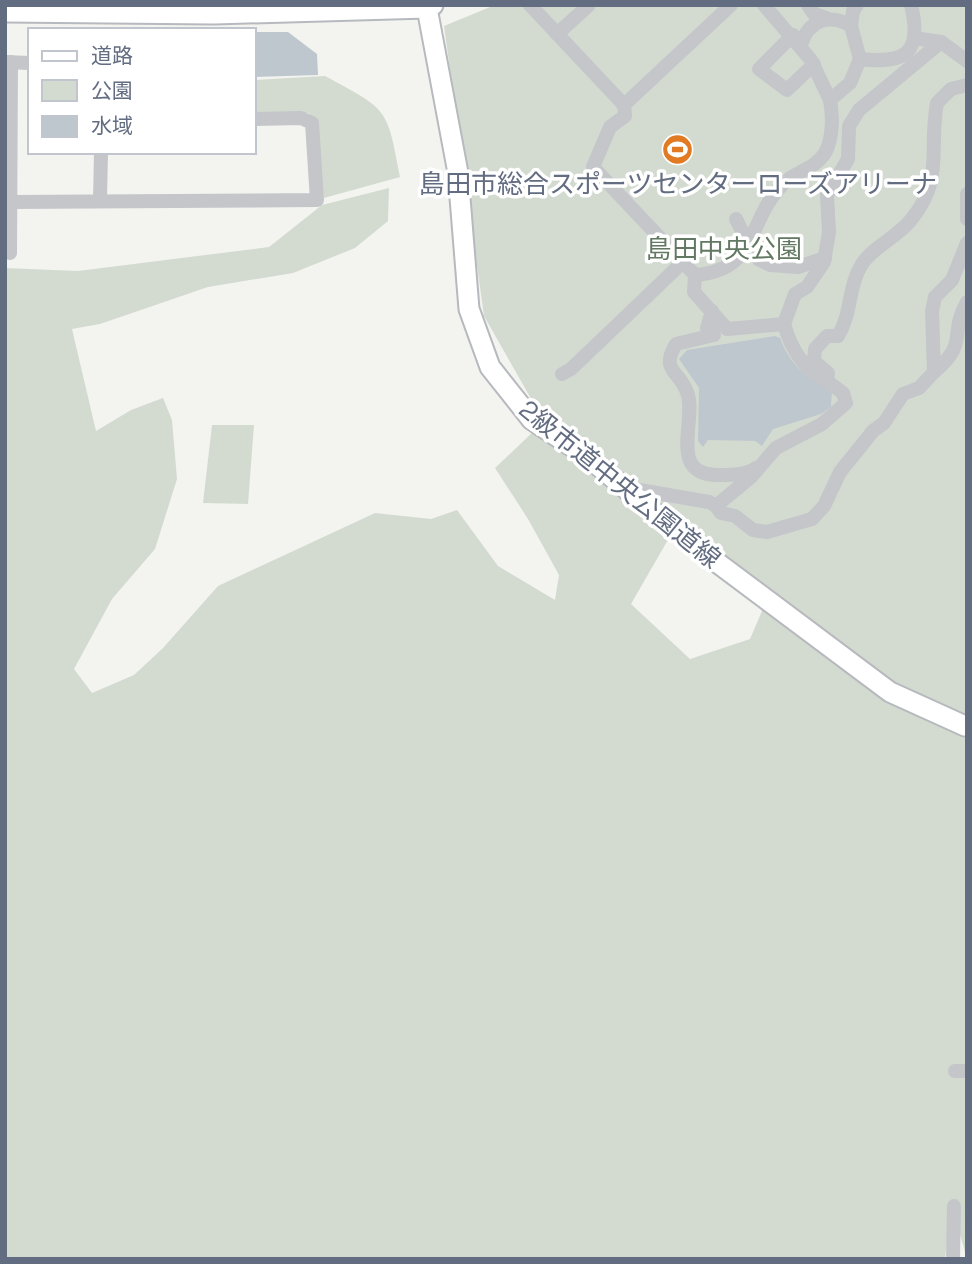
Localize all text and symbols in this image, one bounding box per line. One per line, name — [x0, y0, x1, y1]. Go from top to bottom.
legend — [28, 28, 256, 154]
text: 道路 — [91, 42, 133, 69]
text: 公園 — [91, 77, 133, 104]
text: 水域 — [91, 112, 133, 139]
sports icon: 島田市総合スポーツセンターローズアリーナ — [661, 132, 695, 166]
place label: 島田市総合スポーツセンターローズアリーナ — [419, 167, 937, 201]
park label: 島田中央公園 — [646, 232, 802, 266]
street label: 2級市道中央公園道線 — [512, 392, 728, 576]

